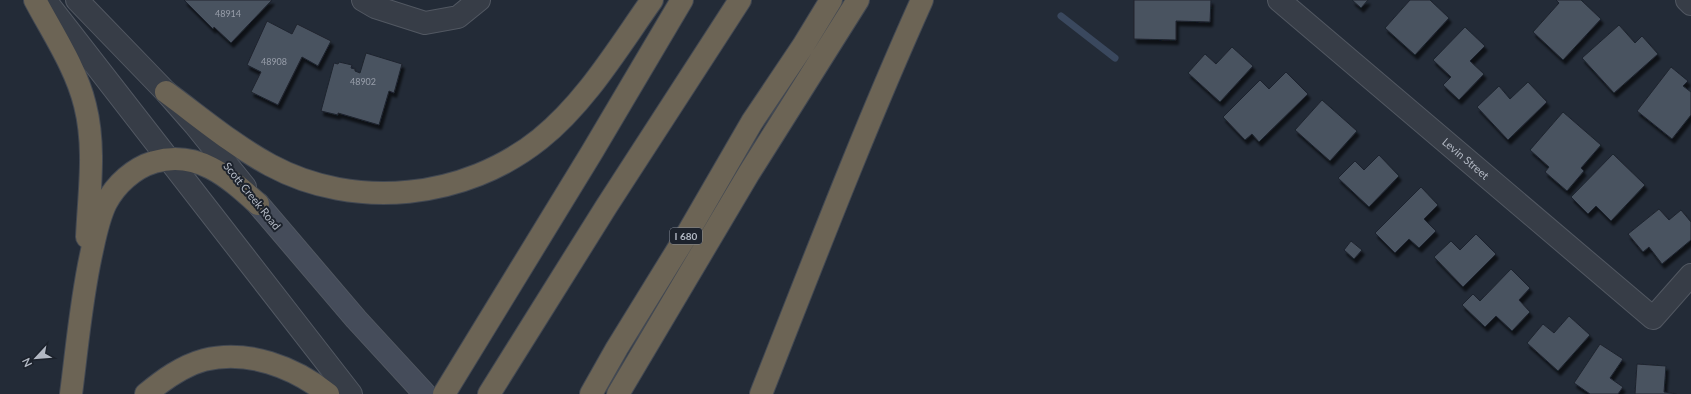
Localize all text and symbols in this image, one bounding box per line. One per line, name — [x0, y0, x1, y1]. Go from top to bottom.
house number: 48914 — [215, 8, 241, 19]
house number: 48908 — [261, 56, 287, 67]
house number: 48902 — [350, 76, 376, 87]
street label: Levin Street — [1440, 135, 1492, 182]
street label: Scott Creek Road — [221, 159, 284, 232]
road number: I 680 — [670, 228, 702, 244]
north arrow — [16, 338, 56, 378]
text: N — [19, 356, 34, 369]

